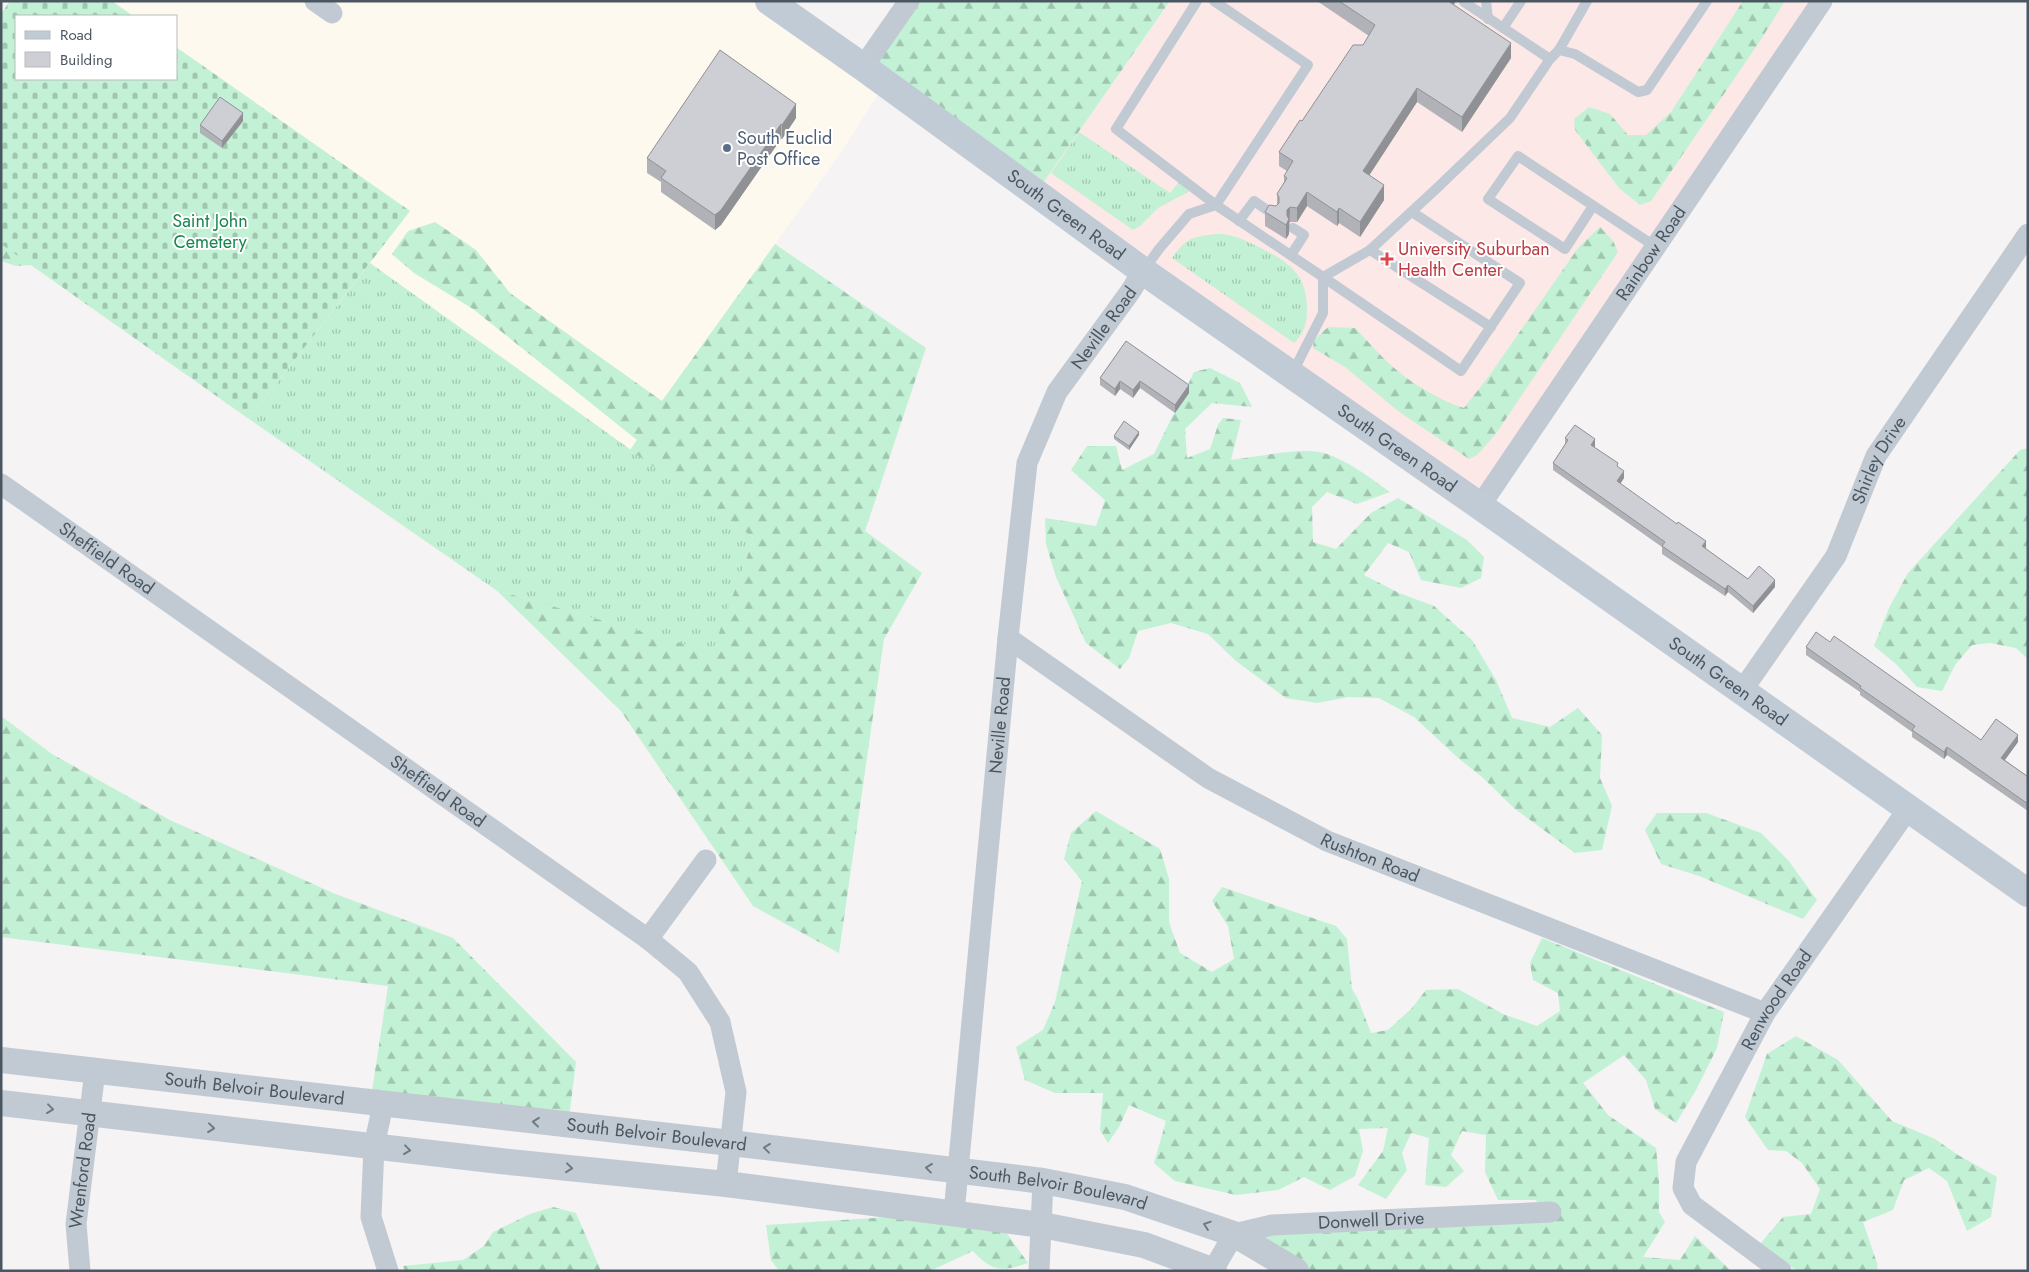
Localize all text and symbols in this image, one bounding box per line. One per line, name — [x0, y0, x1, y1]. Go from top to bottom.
legend — [15, 15, 178, 80]
text: Road — [60, 24, 92, 46]
text: Building — [60, 49, 112, 71]
place label: South Euclid Post Office — [737, 125, 832, 172]
marker: South Euclid Post Office — [721, 142, 733, 154]
street label: South Green Road — [1002, 163, 1130, 267]
street label: Rainbow Road — [1610, 201, 1692, 306]
park label: Saint John Cemetery — [172, 208, 248, 255]
place label: University Suburban Health Center — [1398, 236, 1550, 283]
marker: University Suburban Health Center — [1380, 252, 1394, 266]
street label: Neville Road — [1065, 281, 1143, 375]
street label: South Green Road — [1332, 397, 1462, 499]
street label: Shirley Drive — [1845, 411, 1913, 508]
street label: Sheffield Road — [53, 515, 160, 601]
street label: South Green Road — [1663, 630, 1793, 732]
street label: Neville Road — [982, 675, 1017, 775]
street label: Sheffield Road — [385, 748, 491, 834]
street label: Rushton Road — [1316, 827, 1423, 889]
street label: Renwood Road — [1735, 944, 1818, 1055]
street label: South Belvoir Boulevard — [163, 1066, 346, 1112]
one-way arrow — [46, 1103, 54, 1114]
street label: Wrenford Road — [63, 1111, 103, 1230]
street label: South Belvoir Boulevard — [565, 1111, 748, 1158]
one-way arrow — [532, 1117, 540, 1128]
one-way arrow — [207, 1122, 215, 1133]
one-way arrow — [763, 1143, 771, 1154]
one-way arrow — [404, 1144, 412, 1155]
street label: South Belvoir Boulevard — [967, 1159, 1151, 1217]
one-way arrow — [565, 1162, 573, 1173]
one-way arrow — [924, 1163, 932, 1174]
street label: Donwell Drive — [1317, 1205, 1425, 1236]
one-way arrow — [1203, 1221, 1211, 1231]

